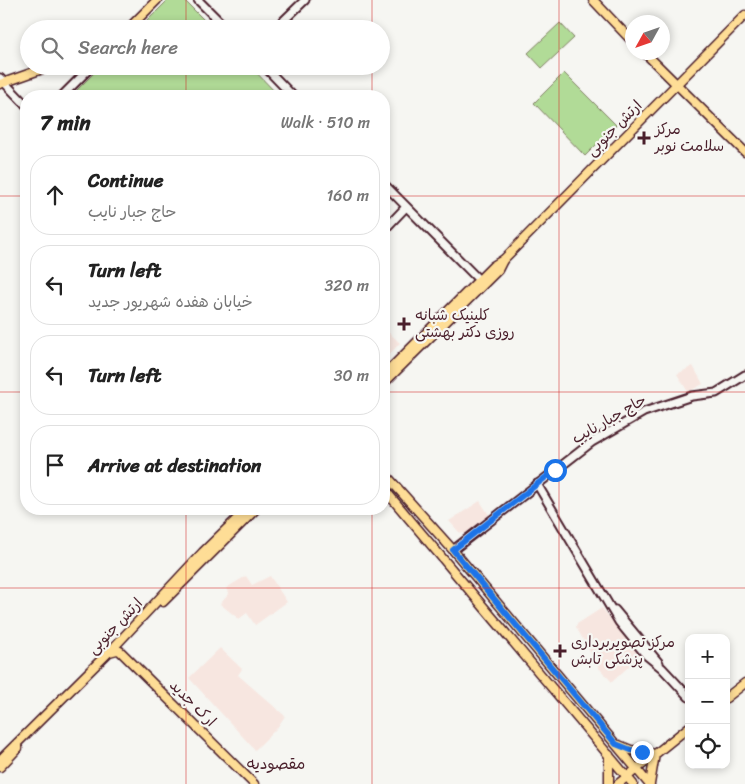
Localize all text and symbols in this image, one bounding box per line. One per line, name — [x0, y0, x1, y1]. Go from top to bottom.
north arrow — [625, 15, 670, 60]
search box — [20, 20, 390, 75]
text: Search here — [78, 31, 178, 64]
icon: search — [38, 34, 66, 62]
street label: ارتش جنوبی — [580, 94, 648, 162]
text: 7 min — [40, 104, 91, 142]
text: Walk · 510 m — [281, 108, 370, 137]
place label: مرکز سلامت نوبر — [653, 116, 724, 159]
marker: مرکز سلامت نوبر — [637, 131, 651, 145]
text: Continue — [88, 164, 164, 197]
icon: ahead — [41, 181, 69, 209]
text: 160 m — [326, 181, 369, 210]
text: حاج جبار نایب — [88, 197, 176, 226]
text: Turn left — [88, 254, 161, 287]
icon: left — [41, 271, 69, 299]
text: 320 m — [324, 271, 369, 300]
text: خیابان هفده شهریور جدید — [88, 287, 253, 316]
place label: کلینیک شبانه روزی دکتر بهشتی — [415, 302, 515, 345]
marker: کلینیک شبانه روزی دکتر بهشتی — [397, 317, 411, 331]
text: Turn left — [88, 359, 161, 392]
icon: left — [41, 361, 69, 389]
text: 30 m — [334, 361, 369, 390]
street label: حاج جبار نایب — [567, 387, 651, 451]
text: Arrive at destination — [88, 449, 261, 482]
icon: arrive — [41, 451, 69, 479]
route start — [544, 459, 567, 482]
street label: ارتش جنوبی — [81, 591, 149, 661]
place label: مرکز تصویربرداری پزشکی تابش — [571, 629, 675, 672]
map controls — [685, 634, 730, 769]
button: + — [685, 634, 730, 679]
marker: مرکز تصویربرداری پزشکی تابش — [553, 644, 567, 658]
street label: ارک جدید — [163, 673, 223, 733]
button: − — [685, 679, 730, 724]
button: locate — [685, 724, 730, 769]
route end — [631, 741, 654, 764]
district label: مقصودیه — [247, 749, 305, 778]

